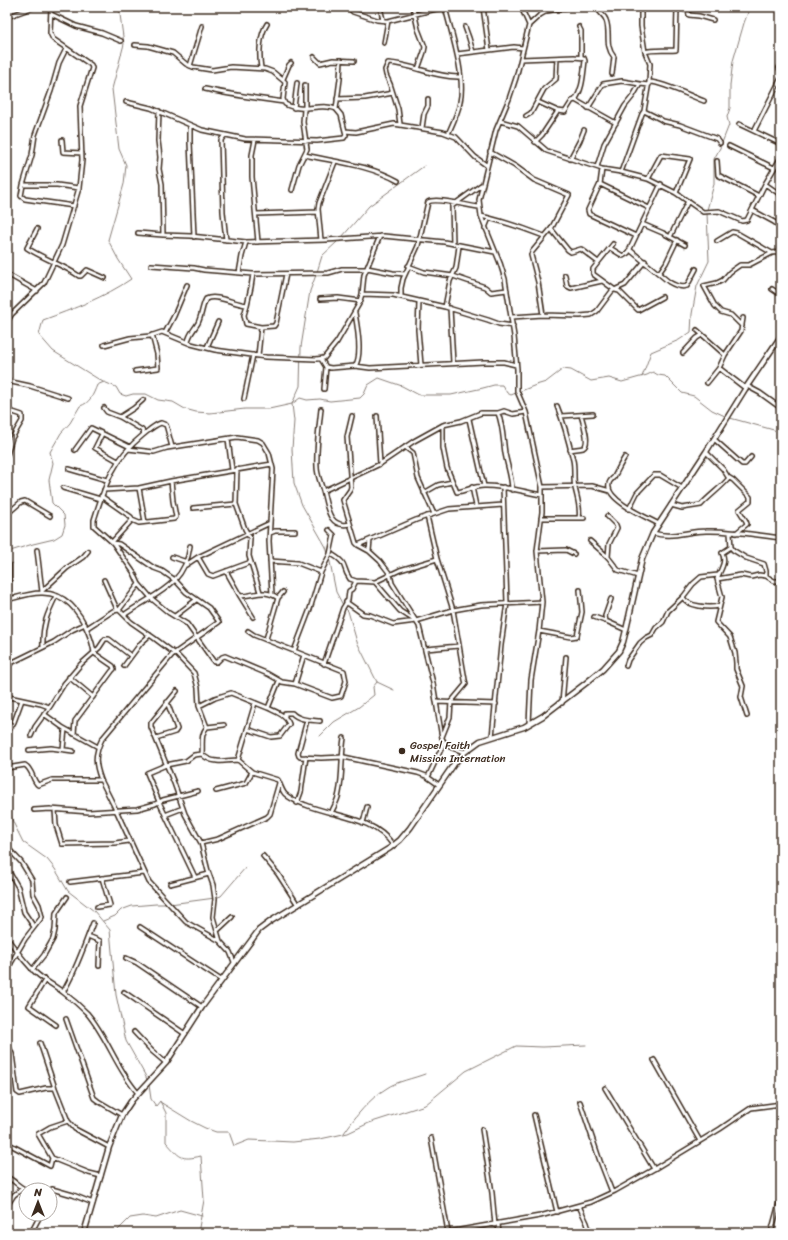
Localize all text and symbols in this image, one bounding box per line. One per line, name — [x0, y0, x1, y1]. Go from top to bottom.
place label: Gospel Faith Mission Internation — [410, 736, 506, 768]
marker: Gospel Faith Mission Internation — [397, 746, 407, 756]
north arrow — [18, 1182, 58, 1222]
text: N — [33, 1183, 42, 1202]

